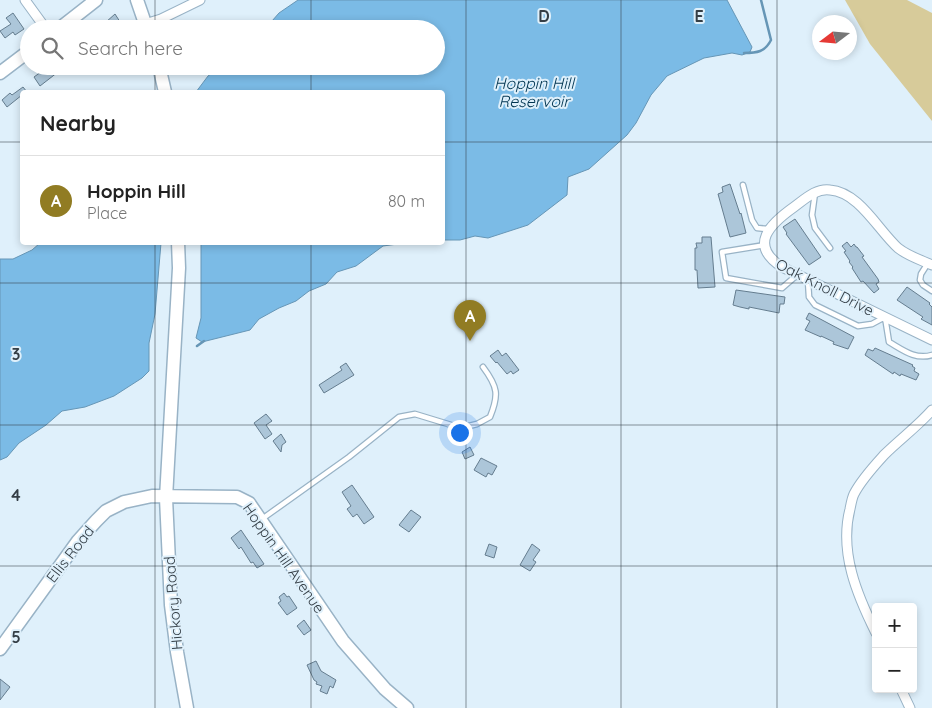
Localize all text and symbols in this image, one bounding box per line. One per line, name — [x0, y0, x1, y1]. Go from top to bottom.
text: D — [538, 6, 550, 26]
text: E — [694, 6, 704, 26]
north arrow — [812, 15, 857, 60]
search box — [20, 20, 445, 75]
icon: search — [38, 34, 66, 62]
text: Search here — [78, 36, 183, 60]
water label: Hoppin Hill Reservoir — [494, 73, 576, 111]
text: Nearby — [40, 110, 116, 136]
text: Hoppin Hill — [87, 179, 186, 203]
text: A — [51, 191, 61, 211]
text: 80 m — [388, 191, 425, 211]
text: Place — [87, 203, 127, 223]
street label: Oak Knoll Drive — [773, 254, 877, 320]
pin: A — [454, 300, 486, 341]
text: 3 — [12, 344, 20, 364]
your location — [447, 420, 473, 446]
text: 4 — [11, 485, 21, 505]
street label: Hoppin Hill Avenue — [239, 499, 329, 617]
street label: Ellis Road — [42, 522, 98, 586]
street label: Hickory Road — [159, 555, 187, 651]
map controls — [872, 603, 917, 693]
button: + — [872, 603, 917, 648]
text: 5 — [11, 627, 21, 647]
button: − — [872, 648, 917, 693]

